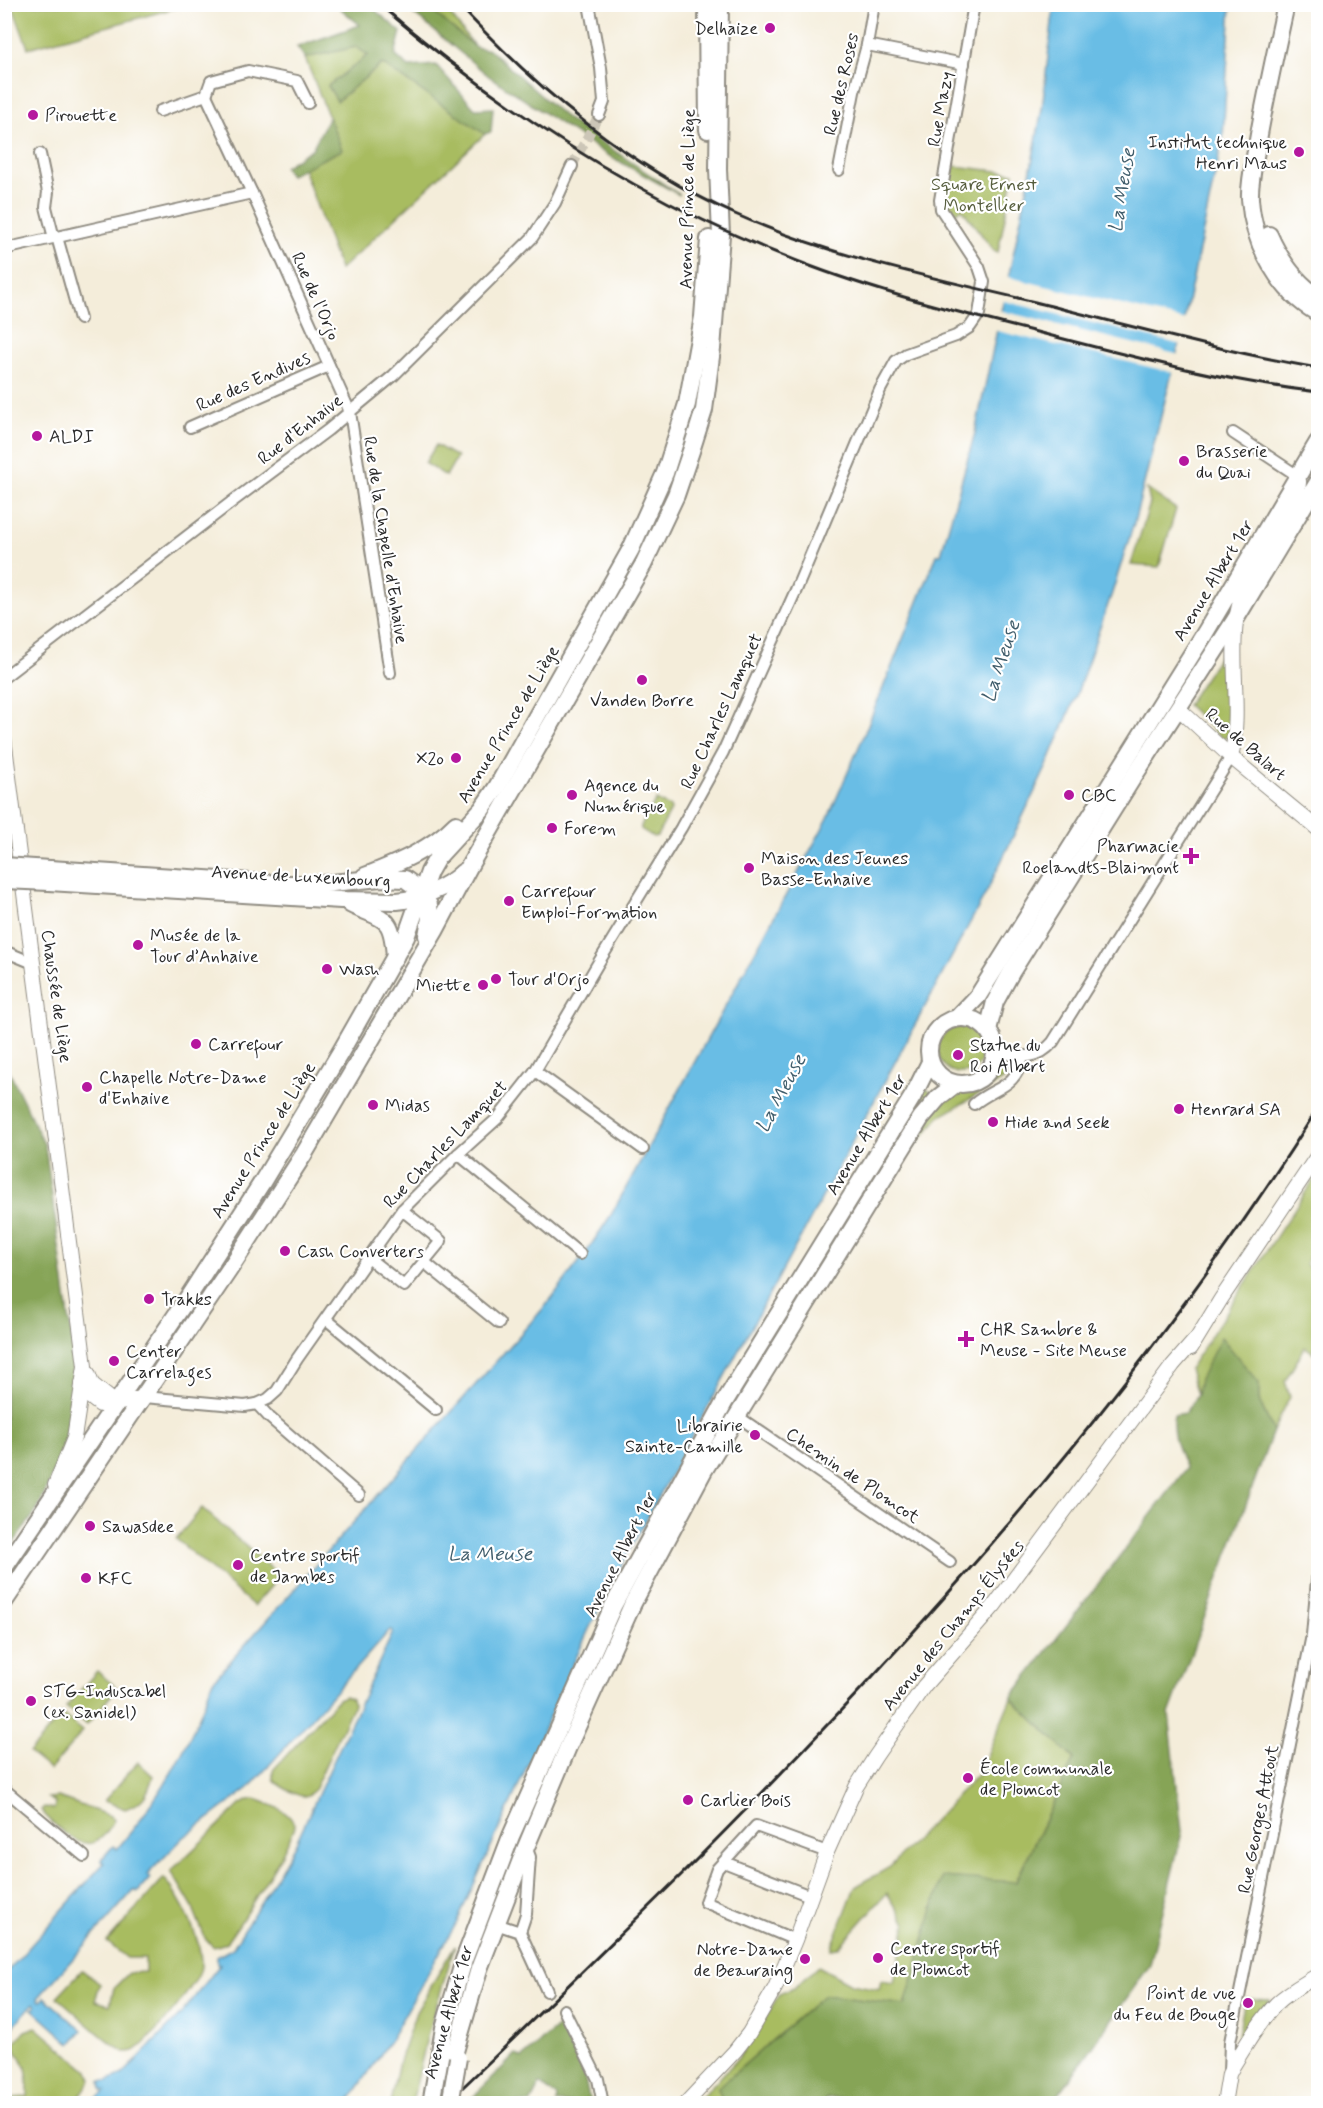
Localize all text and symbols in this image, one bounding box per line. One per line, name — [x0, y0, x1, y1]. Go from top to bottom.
place label: Delhaize — [694, 17, 758, 41]
marker: Delhaize — [763, 21, 777, 35]
street label: Rue des Roses — [819, 31, 865, 138]
street label: Rue Mazy — [923, 70, 959, 149]
place label: Pirouette — [45, 104, 117, 128]
marker: Pirouette — [26, 108, 40, 122]
street label: Avenue Prince de Liège — [674, 109, 702, 289]
place label: Institut technique Henri Maus — [1148, 131, 1287, 176]
water label: La Meuse — [1103, 145, 1143, 234]
marker: Institut technique Henri Maus — [1292, 145, 1306, 159]
park label: Square Ernest Montellier — [931, 173, 1038, 218]
street label: Rue de l'Orjo — [285, 249, 345, 344]
street label: Rue des Endives — [193, 346, 314, 418]
street label: Rue d'Enhaive — [253, 389, 348, 471]
place label: ALDI — [49, 425, 94, 449]
marker: ALDI — [30, 429, 44, 443]
street label: Rue de la Chapelle d'Enhaive — [357, 435, 413, 646]
place label: Brasserie du Quai — [1196, 440, 1268, 485]
marker: Brasserie du Quai — [1177, 454, 1191, 468]
street label: Avenue Albert 1er — [1168, 515, 1260, 646]
water label: La Meuse — [975, 616, 1028, 706]
street label: Rue Charles Lamquet — [675, 630, 769, 793]
street label: Avenue Prince de Liège — [452, 641, 566, 808]
marker: Vanden Borre — [635, 673, 649, 687]
place label: Vanden Borre — [590, 689, 694, 713]
street label: Rue de Balart — [1200, 703, 1291, 787]
place label: X2o — [416, 747, 444, 771]
marker: X2o — [449, 751, 463, 765]
place label: Agence du Numérique — [584, 774, 665, 819]
place label: CBC — [1081, 784, 1117, 808]
marker: Agence du Numérique — [565, 788, 579, 802]
marker: CBC — [1062, 788, 1076, 802]
place label: Forem — [564, 817, 616, 841]
marker: Forem — [545, 821, 559, 835]
place label: Pharmacie Roelandts-Blaimont — [1022, 835, 1179, 880]
place label: Maison des Jeunes Basse-Enhaive — [761, 847, 908, 892]
marker: Pharmacie Roelandts-Blaimont — [1184, 849, 1198, 863]
street label: Avenue de Luxembourg — [211, 860, 391, 894]
marker: Maison des Jeunes Basse-Enhaive — [742, 861, 756, 875]
place label: Carrefour Emploi-Formation — [521, 880, 657, 925]
marker: Carrefour Emploi-Formation — [502, 894, 516, 908]
place label: Musée de la Tour d’Anhaive — [150, 924, 259, 969]
street label: Chaussée de Liège — [35, 928, 77, 1064]
marker: Musée de la Tour d’Anhaive — [131, 938, 145, 952]
place label: Wash — [339, 958, 380, 982]
marker: Wash — [320, 962, 334, 976]
place label: Tour d'Orjo — [508, 968, 589, 992]
marker: Tour d'Orjo — [489, 972, 503, 986]
place label: Miette — [416, 974, 471, 998]
marker: Miette — [476, 978, 490, 992]
place label: Carrefour — [208, 1033, 284, 1059]
place label: Statue du Roi Albert — [970, 1034, 1045, 1079]
marker: Carrefour — [189, 1037, 203, 1051]
marker: Statue du Roi Albert — [951, 1048, 965, 1062]
water label: La Meuse — [750, 1049, 814, 1137]
street label: Avenue Prince de Liège — [206, 1058, 322, 1223]
place label: Chapelle Notre-Dame d'Enhaive — [99, 1066, 267, 1111]
street label: Avenue Albert 1er — [821, 1069, 913, 1200]
street label: Rue Charles Lamquet — [378, 1075, 513, 1214]
marker: Chapelle Notre-Dame d'Enhaive — [80, 1080, 94, 1094]
place label: Midas — [385, 1094, 430, 1118]
marker: Midas — [366, 1098, 380, 1112]
place label: Henrard SA — [1191, 1098, 1281, 1122]
marker: Henrard SA — [1172, 1102, 1186, 1116]
place label: Hide and seek — [1005, 1111, 1110, 1135]
marker: Hide and seek — [986, 1115, 1000, 1129]
place label: Cash Converters — [297, 1240, 424, 1264]
marker: Cash Converters — [278, 1244, 292, 1258]
place label: Trakks — [161, 1288, 212, 1312]
marker: Trakks — [142, 1292, 156, 1306]
place label: CHR Sambre & Meuse - Site Meuse — [980, 1318, 1127, 1363]
marker: CHR Sambre & Meuse - Site Meuse — [957, 1330, 975, 1348]
place label: Center Carrelages — [126, 1340, 212, 1387]
marker: Center Carrelages — [107, 1354, 121, 1368]
place label: Librairie Sainte-Camille — [625, 1414, 743, 1459]
street label: Chemin de Plomcot — [781, 1422, 924, 1530]
marker: Librairie Sainte-Camille — [748, 1428, 762, 1442]
street label: Avenue Albert 1er — [579, 1487, 663, 1621]
place label: Sawasdee — [102, 1515, 174, 1539]
marker: Sawasdee — [83, 1519, 97, 1533]
street label: Avenue des Champs Élysées — [877, 1535, 1030, 1716]
water label: La Meuse — [448, 1541, 534, 1568]
place label: Centre sportif de Jambes — [250, 1544, 360, 1589]
marker: Centre sportif de Jambes — [231, 1558, 245, 1572]
place label: KFC — [98, 1567, 132, 1591]
marker: KFC — [79, 1571, 93, 1585]
place label: STG-Induscabel (ex. Sanidel) — [43, 1680, 166, 1725]
marker: STG-Induscabel (ex. Sanidel) — [24, 1694, 38, 1708]
street label: Rue Georges Attout — [1233, 1742, 1286, 1896]
place label: École communale de Plomcot — [980, 1757, 1112, 1802]
marker: École communale de Plomcot — [961, 1771, 975, 1785]
place label: Carlier Bois — [700, 1789, 791, 1813]
marker: Carlier Bois — [681, 1793, 695, 1807]
place label: Centre sportif de Plomcot — [890, 1937, 1000, 1982]
place label: Notre-Dame de Beauraing — [694, 1938, 793, 1984]
street label: Avenue Albert 1er — [418, 1942, 480, 2082]
marker: Centre sportif de Plomcot — [871, 1951, 885, 1965]
marker: Notre-Dame de Beauraing — [798, 1952, 812, 1966]
place label: Point de vue du Feu de Bouge — [1113, 1982, 1236, 2028]
marker: Point de vue du Feu de Bouge — [1241, 1996, 1255, 2010]

